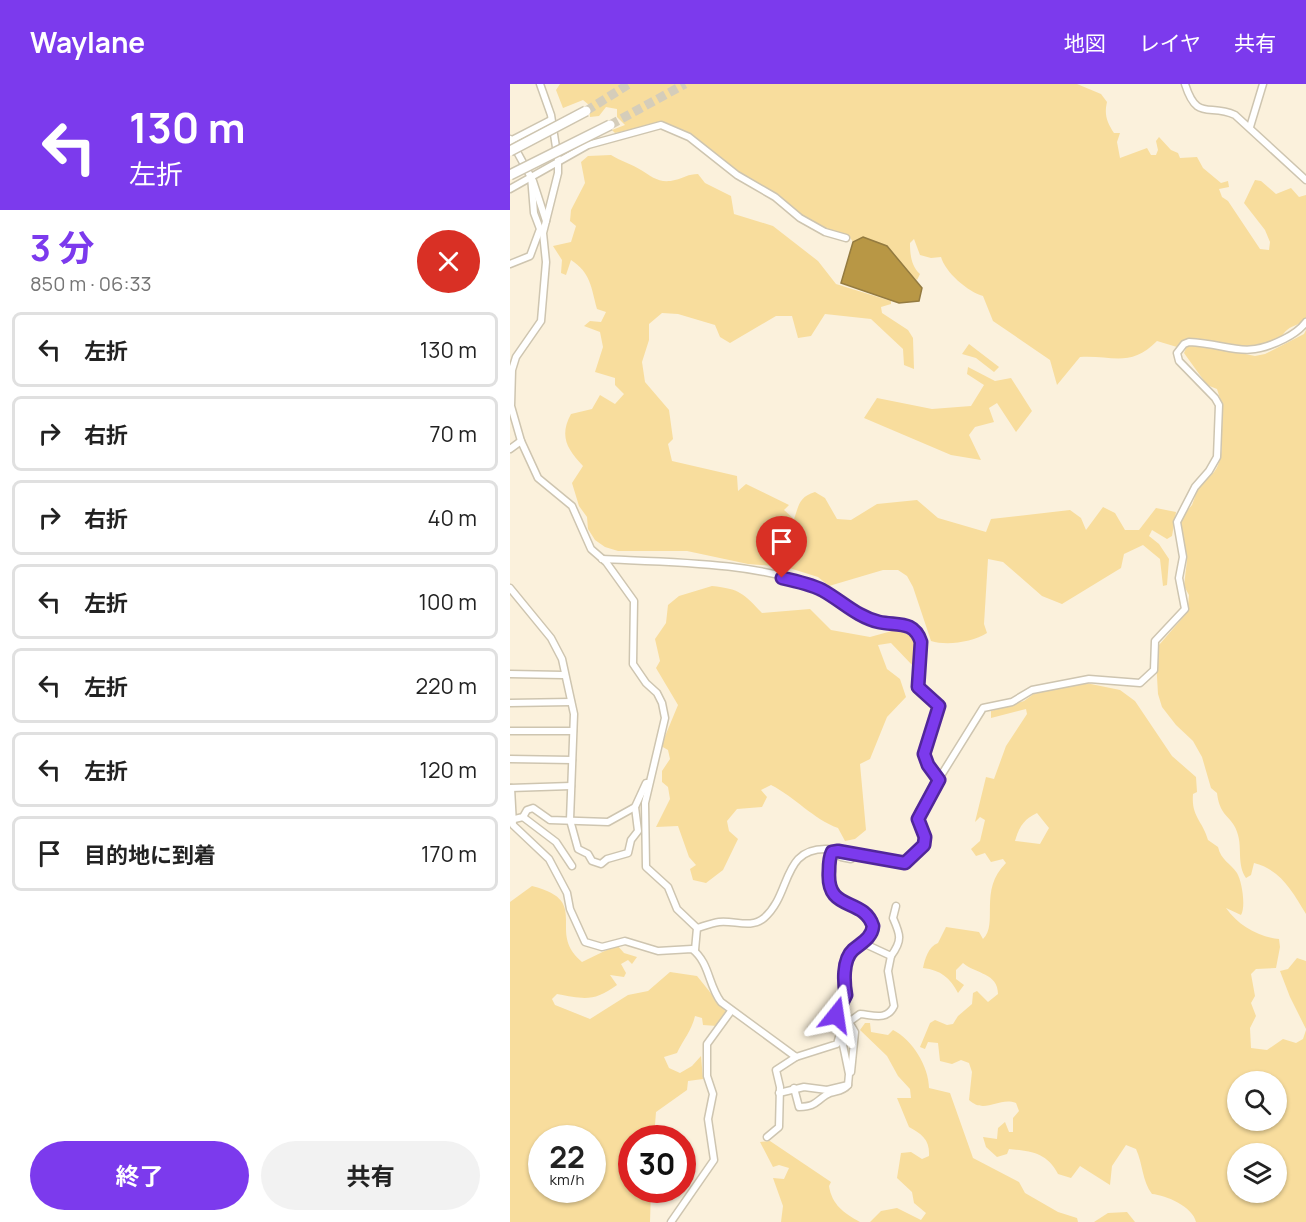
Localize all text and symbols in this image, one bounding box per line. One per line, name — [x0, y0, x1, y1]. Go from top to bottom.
text: Waylane — [30, 23, 145, 61]
text: 地図 — [1064, 29, 1106, 57]
text: レイヤ — [1139, 29, 1201, 57]
text: 共有 — [1234, 29, 1276, 57]
text: 130 m — [129, 98, 246, 156]
icon: left — [30, 108, 108, 186]
text: 左折 — [129, 155, 183, 192]
text: 3 分 — [30, 223, 94, 272]
button: close — [417, 230, 480, 293]
text: 850 m · 06:33 — [30, 270, 152, 297]
icon: left — [33, 333, 66, 366]
text: 130 m — [420, 335, 477, 365]
text: 左折 — [84, 336, 128, 366]
icon: right — [33, 417, 66, 450]
text: 70 m — [429, 419, 477, 449]
text: 右折 — [84, 420, 128, 450]
icon: right — [33, 501, 66, 534]
text: 40 m — [428, 503, 477, 533]
text: 右折 — [84, 504, 128, 534]
pin — [756, 516, 807, 578]
icon: arrive — [765, 525, 798, 558]
icon: left — [33, 585, 66, 618]
text: 100 m — [419, 587, 477, 617]
text: 左折 — [84, 588, 128, 618]
icon: left — [33, 669, 66, 702]
text: 220 m — [415, 671, 477, 701]
text: 左折 — [84, 672, 128, 702]
icon: left — [33, 753, 66, 786]
text: 120 m — [419, 755, 477, 785]
text: 左折 — [84, 756, 128, 786]
icon: arrive — [33, 837, 66, 870]
text: 170 m — [421, 839, 477, 869]
text: 目的地に到着 — [84, 840, 216, 870]
position arrow — [804, 983, 868, 1047]
map controls — [1227, 1071, 1287, 1203]
button: search — [1227, 1071, 1287, 1131]
speed limit sign: 30 — [618, 1125, 696, 1203]
text: 22 — [549, 1136, 585, 1177]
button: 終了 — [30, 1141, 249, 1210]
button: 共有 — [261, 1141, 480, 1210]
button: layers — [1227, 1143, 1287, 1203]
text: km/h — [550, 1169, 584, 1190]

